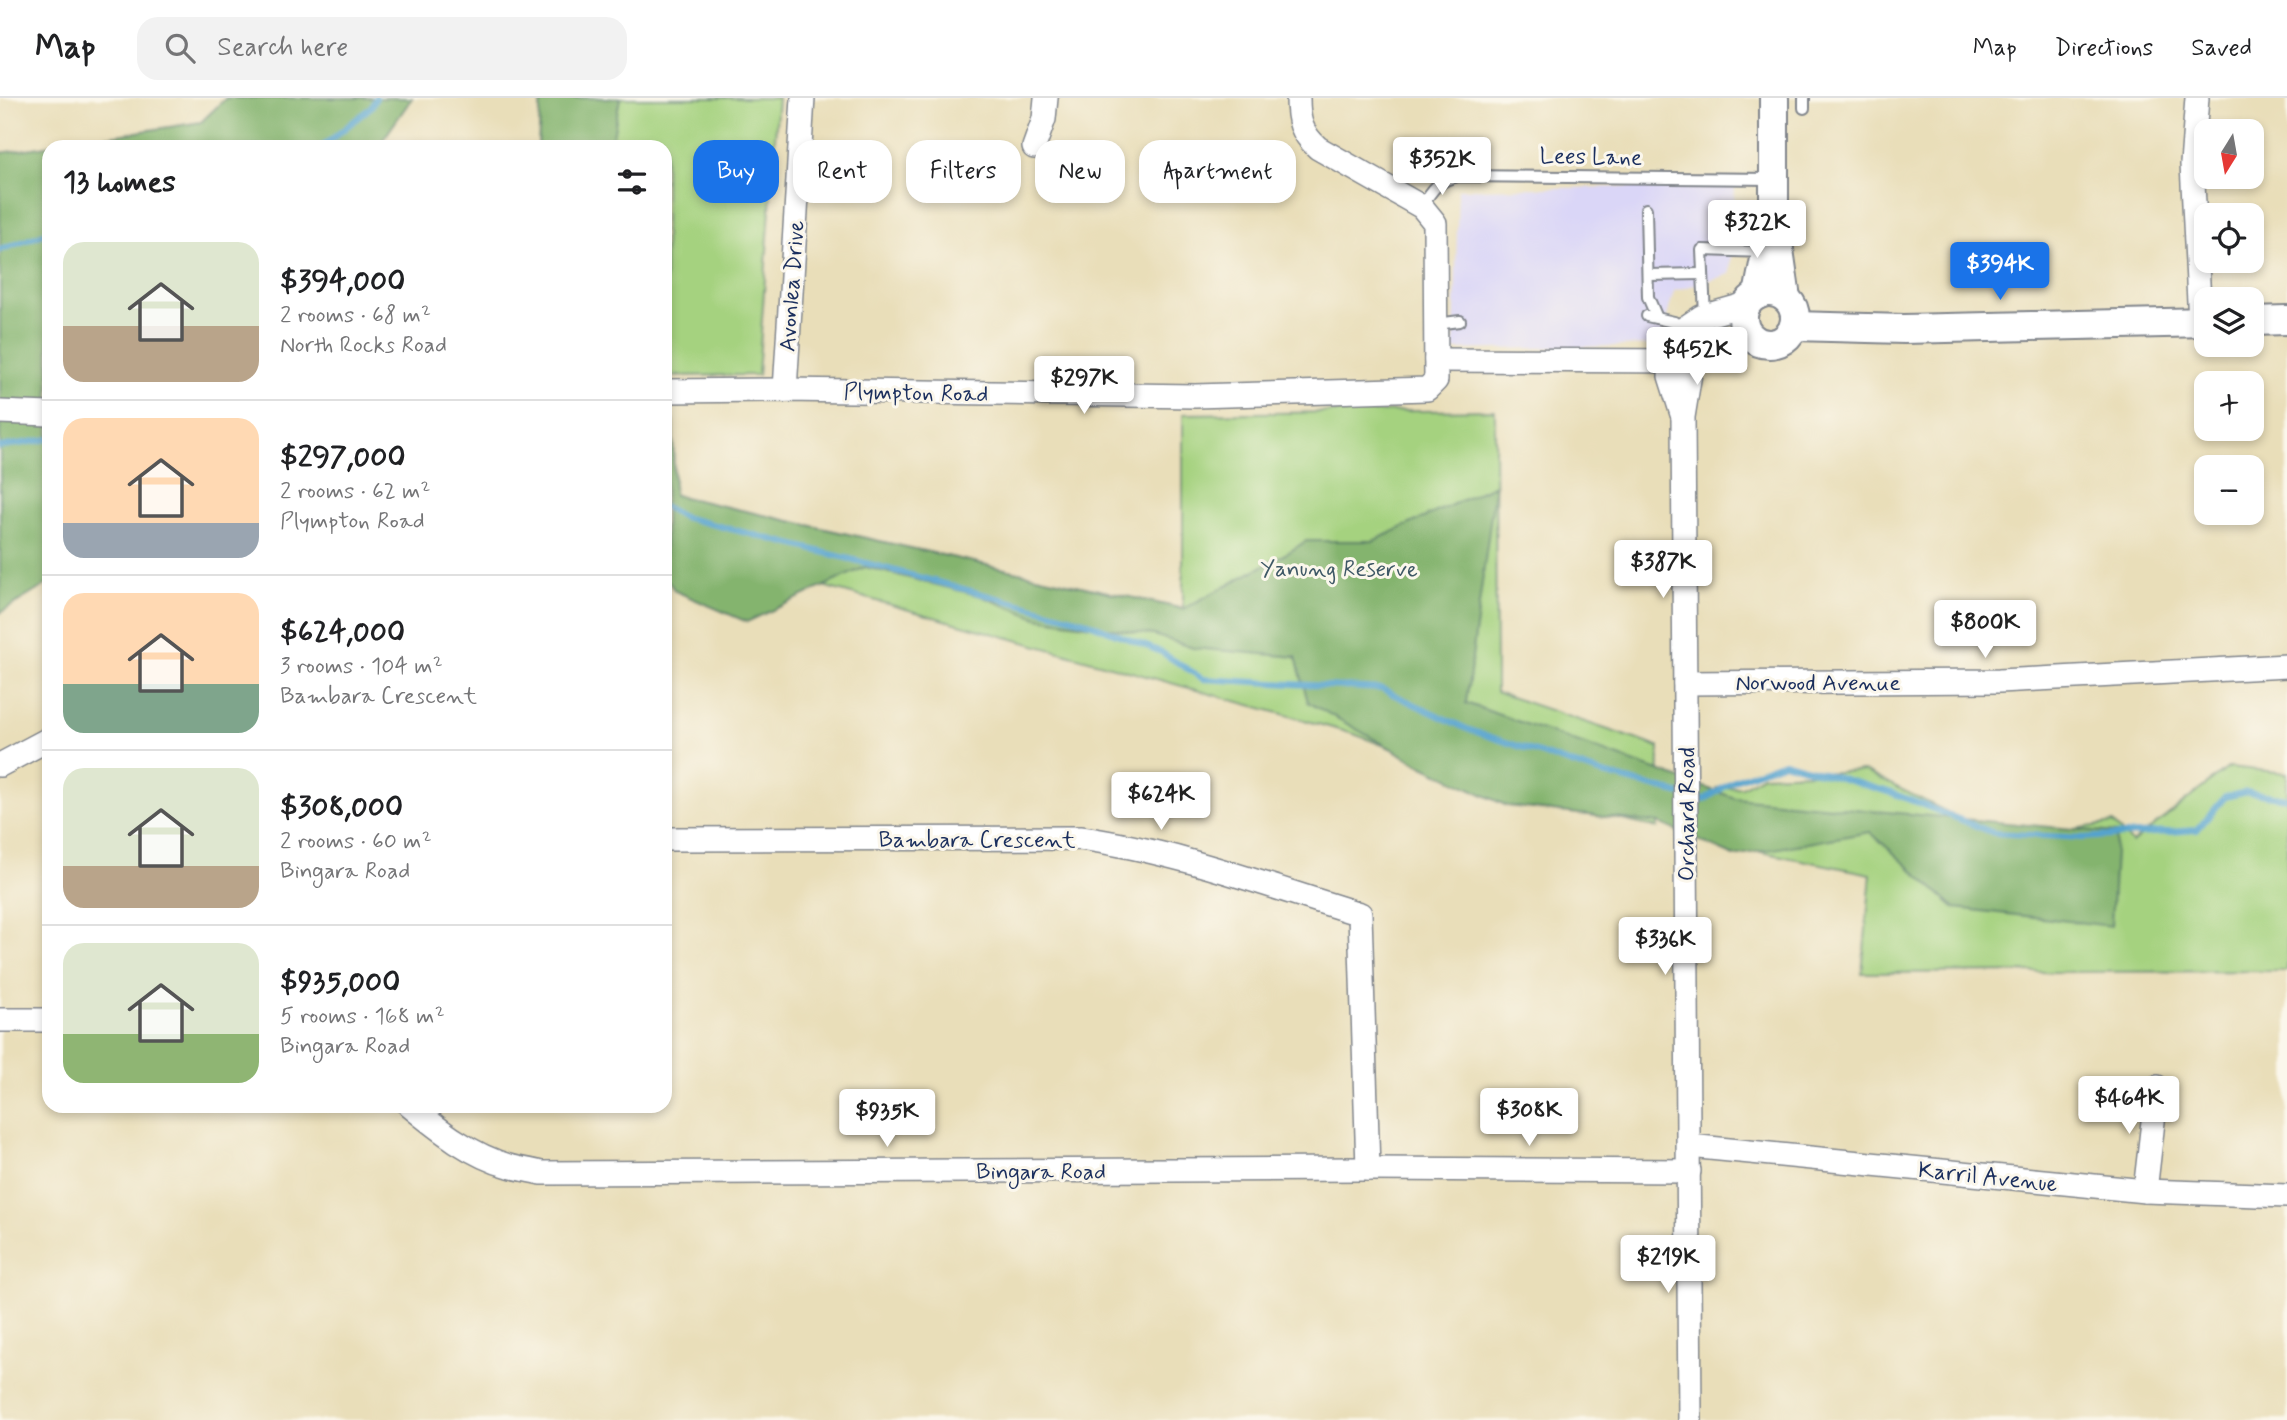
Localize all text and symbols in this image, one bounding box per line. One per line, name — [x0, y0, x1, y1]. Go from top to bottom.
search box — [137, 17, 627, 80]
text: Map — [35, 26, 95, 70]
icon: search — [161, 29, 199, 67]
text: Search here — [217, 31, 348, 65]
text: Map — [1973, 33, 2017, 64]
text: Directions — [2055, 33, 2153, 64]
text: Saved — [2191, 33, 2252, 64]
north arrow — [2194, 119, 2264, 189]
map controls — [2194, 119, 2264, 525]
pin: $352K — [1393, 138, 1491, 197]
chip: Buy — [693, 140, 779, 203]
chip: Rent — [793, 140, 892, 203]
chip: Filters — [906, 140, 1021, 203]
chip: New — [1035, 140, 1125, 203]
chip: Apartment — [1139, 140, 1296, 203]
street label: Lees Lane — [1539, 142, 1643, 174]
text: $352K — [1409, 145, 1475, 175]
text: 13 homes — [63, 163, 176, 202]
icon: filters — [613, 163, 651, 201]
pin: $322K — [1708, 200, 1806, 260]
button: locate — [2194, 203, 2264, 273]
text: $322K — [1724, 208, 1790, 238]
street label: Avonlea Drive — [773, 219, 813, 353]
pin: $394K — [1951, 242, 2049, 302]
text: $394K — [1966, 250, 2034, 280]
text: $394,000 — [280, 262, 405, 301]
icon: home — [119, 270, 203, 354]
button: layers — [2194, 287, 2264, 357]
text: 2 rooms · 68 m² — [280, 301, 431, 331]
pin: $452K — [1648, 328, 1746, 387]
text: North Rocks Road — [280, 331, 447, 361]
text: $452K — [1662, 335, 1732, 365]
pin: $297K — [1035, 356, 1133, 416]
text: $297K — [1050, 364, 1118, 394]
button: + — [2194, 371, 2264, 441]
street label: Plympton Road — [843, 378, 989, 410]
text: $297,000 — [280, 438, 405, 477]
icon: home — [119, 446, 203, 530]
button: − — [2194, 455, 2264, 525]
text: 2 rooms · 62 m² — [280, 477, 431, 507]
text: Plympton Road — [280, 507, 425, 537]
pin: $387K — [1614, 540, 1712, 600]
text: $387K — [1630, 548, 1696, 578]
park label: Yanung Reserve — [1260, 555, 1418, 585]
pin: $800K — [1936, 601, 2034, 660]
text: $800K — [1950, 608, 2020, 638]
text: $624,000 — [280, 613, 405, 652]
icon: home — [119, 621, 203, 705]
text: 3 rooms · 104 m² — [280, 652, 443, 682]
street label: Norwood Avenue — [1735, 669, 1901, 699]
text: Bambara Crescent — [280, 682, 477, 712]
street label: Orchard Road — [1673, 747, 1703, 881]
pin: $624K — [1112, 772, 1210, 832]
text: $624K — [1127, 780, 1195, 810]
text: $308,000 — [280, 788, 403, 827]
icon: home — [119, 796, 203, 880]
street label: Bambara Crescent — [879, 826, 1076, 856]
text: 2 rooms · 60 m² — [280, 827, 432, 857]
text: Bingara Road — [280, 857, 410, 887]
pin: $336K — [1616, 918, 1714, 977]
text: $336K — [1635, 925, 1695, 955]
text: $935,000 — [280, 963, 400, 1002]
icon: home — [119, 971, 203, 1055]
text: 5 rooms · 168 m² — [280, 1002, 445, 1032]
text: Bingara Road — [280, 1032, 410, 1062]
pin: $464K — [2080, 1076, 2178, 1136]
text: $464K — [2094, 1084, 2164, 1114]
pin: $308K — [1480, 1088, 1578, 1148]
pin: $935K — [838, 1090, 936, 1149]
text: $308K — [1496, 1096, 1562, 1126]
text: $935K — [855, 1097, 919, 1127]
street label: Karril Avenue — [1917, 1156, 2059, 1200]
street label: Bingara Road — [976, 1158, 1106, 1190]
pin: $219K — [1619, 1236, 1717, 1295]
text: $219K — [1636, 1243, 1700, 1273]

